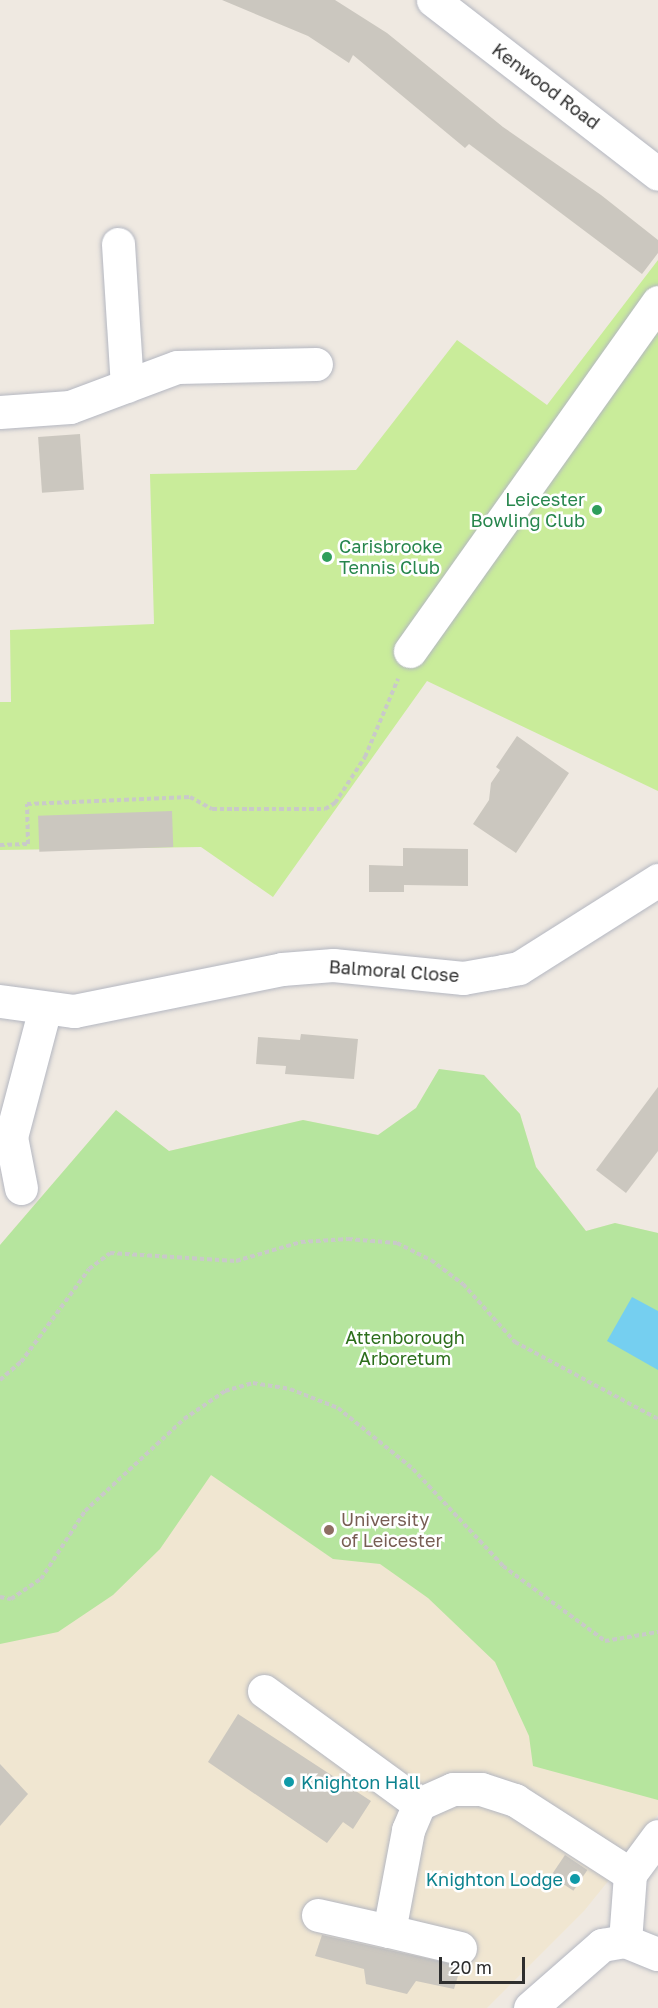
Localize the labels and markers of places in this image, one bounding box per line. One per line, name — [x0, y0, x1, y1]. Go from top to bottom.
place label: Leicester Bowling Club — [471, 489, 585, 532]
marker: Leicester Bowling Club — [590, 503, 604, 517]
place label: Carisbrooke Tennis Club — [339, 536, 443, 578]
marker: Carisbrooke Tennis Club — [320, 550, 334, 564]
place label: University of Leicester — [341, 1509, 442, 1552]
marker: University of Leicester — [322, 1523, 336, 1537]
place label: Knighton Hall — [301, 1771, 420, 1793]
marker: Knighton Hall — [282, 1775, 296, 1789]
place label: Knighton Lodge — [426, 1868, 563, 1890]
marker: Knighton Lodge — [568, 1872, 582, 1886]

